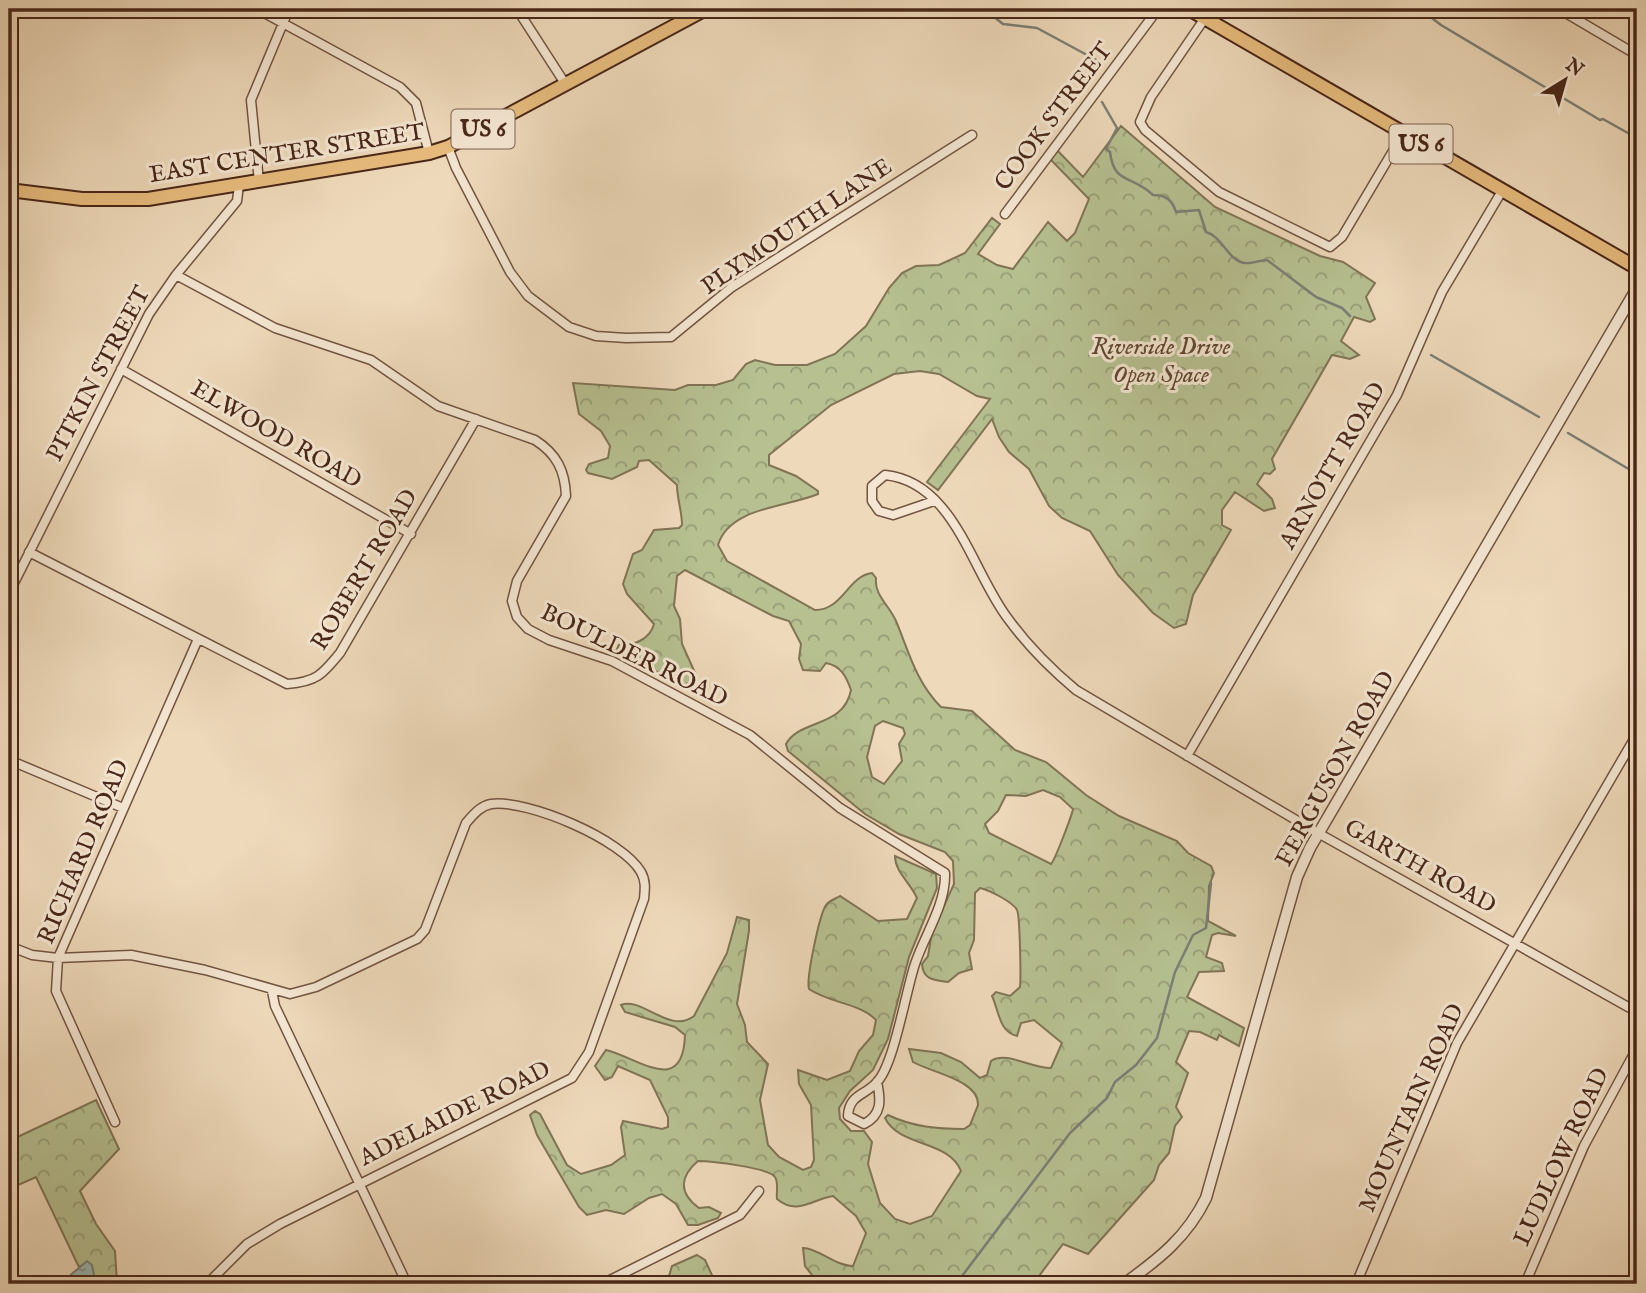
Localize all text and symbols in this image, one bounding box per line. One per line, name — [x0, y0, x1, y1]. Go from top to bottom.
street label: COOK STREET — [988, 36, 1120, 197]
north arrow — [1530, 46, 1600, 116]
text: N — [1559, 53, 1588, 83]
road number: US 6 — [452, 110, 514, 148]
street label: EAST CENTER STREET — [147, 117, 428, 191]
road number: US 6 — [1390, 125, 1452, 164]
street label: PLYMOUTH LANE — [696, 152, 898, 302]
street label: PITKIN STREET — [40, 281, 158, 467]
park label: Riverside Drive Open Space — [1091, 332, 1231, 391]
street label: ELWOOD ROAD — [185, 373, 367, 497]
street label: ARNOTT ROAD — [1272, 377, 1393, 556]
street label: ROBERT ROAD — [305, 484, 425, 656]
street label: BOULDER ROAD — [535, 597, 733, 715]
street label: FERGUSON ROAD — [1269, 666, 1403, 872]
street label: RICHARD ROAD — [31, 755, 137, 949]
street label: GARTH ROAD — [1339, 812, 1501, 922]
street label: MOUNTAIN ROAD — [1352, 999, 1472, 1217]
street label: ADELAIDE ROAD — [353, 1054, 556, 1174]
street label: LUDLOW ROAD — [1507, 1063, 1617, 1251]

